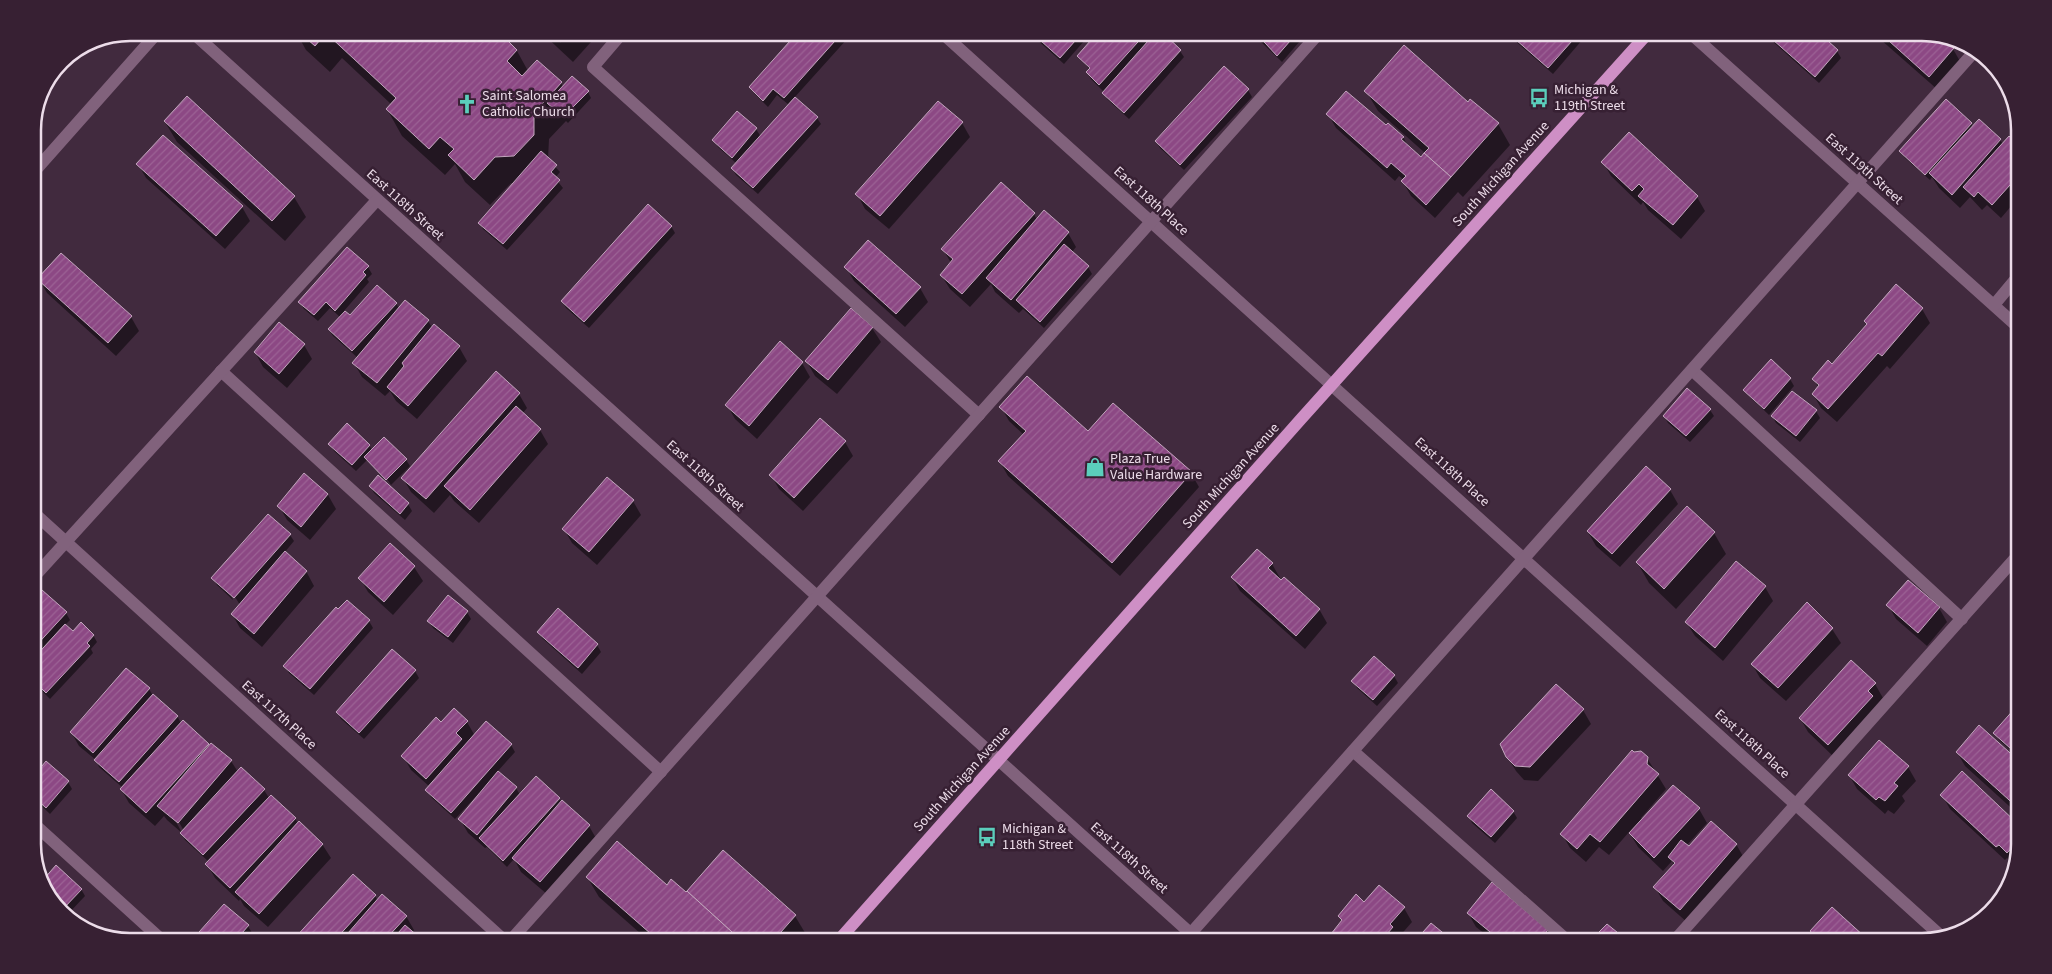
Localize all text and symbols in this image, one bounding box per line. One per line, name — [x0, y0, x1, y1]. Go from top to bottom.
place label: Michigan & 119th Street — [1554, 80, 1625, 116]
place label: Saint Salomea Catholic Church — [482, 86, 575, 122]
bus stop icon: Michigan & 119th Street — [1528, 87, 1550, 109]
church icon: Saint Salomea Catholic Church — [456, 93, 478, 115]
street label: South Michigan Avenue — [1448, 117, 1554, 231]
street label: East 119th Street — [1821, 129, 1908, 210]
street label: East 118th Place — [1109, 162, 1193, 240]
street label: East 118th Street — [362, 165, 449, 246]
street label: South Michigan Avenue — [1178, 419, 1284, 533]
street label: East 118th Place — [1410, 433, 1494, 511]
street label: East 118th Street — [662, 436, 749, 517]
place label: Plaza True Value Hardware — [1110, 449, 1202, 485]
shop icon: Plaza True Value Hardware — [1084, 456, 1106, 478]
street label: East 117th Place — [237, 676, 321, 754]
street label: East 118th Place — [1710, 705, 1794, 783]
street label: South Michigan Avenue — [909, 722, 1015, 836]
street label: East 118th Street — [1086, 818, 1173, 899]
place label: Michigan & 118th Street — [1002, 819, 1073, 855]
bus stop icon: Michigan & 118th Street — [976, 826, 998, 848]

